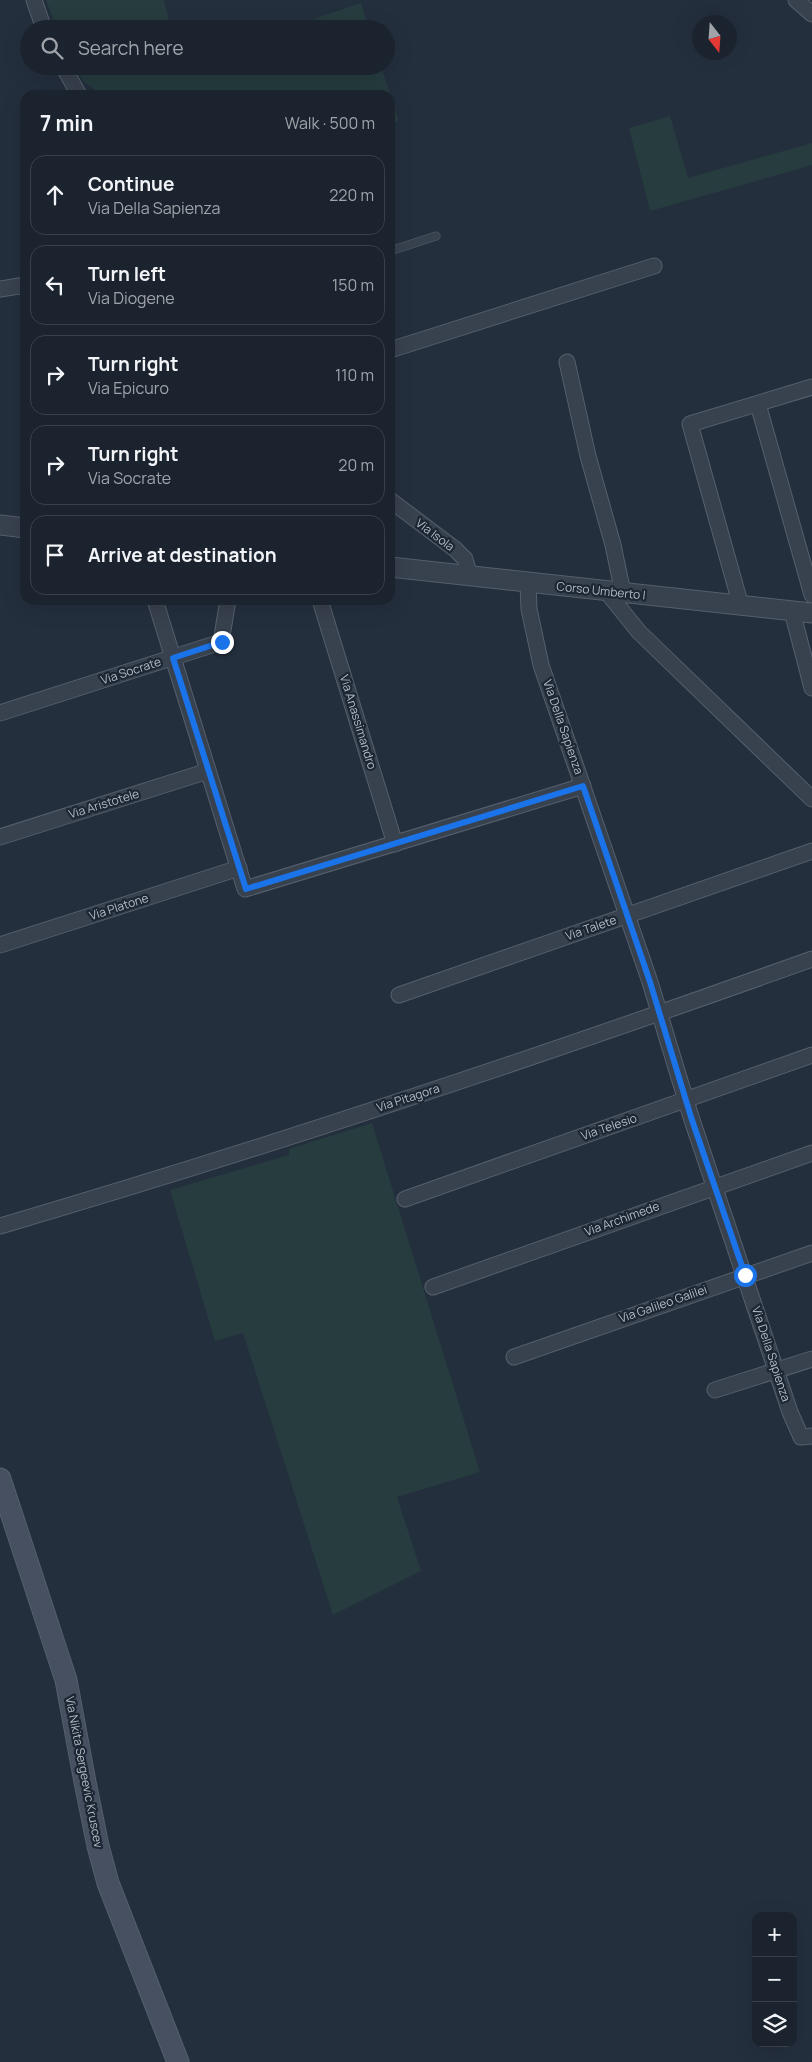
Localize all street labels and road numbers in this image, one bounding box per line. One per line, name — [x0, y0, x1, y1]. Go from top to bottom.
street label: Via Isola — [412, 514, 458, 555]
street label: Corso Umberto I — [556, 577, 646, 604]
street label: Via Socrate — [99, 653, 163, 688]
street label: Via Anassimandro — [336, 673, 381, 771]
street label: Via Della Sapienza — [539, 677, 588, 777]
street label: Via Aristotele — [66, 785, 141, 822]
street label: Via Platone — [87, 889, 151, 924]
street label: Via Talete — [563, 911, 619, 944]
street label: Via Pitagora — [374, 1079, 442, 1116]
street label: Via Telesio — [579, 1109, 639, 1144]
street label: Via Archimede — [582, 1197, 662, 1240]
street label: Via Galileo Galilei — [616, 1280, 709, 1327]
street label: Via Della Sapienza — [748, 1304, 795, 1404]
street label: Via Nikita Sergeevic Kruscev — [61, 1695, 108, 1849]

